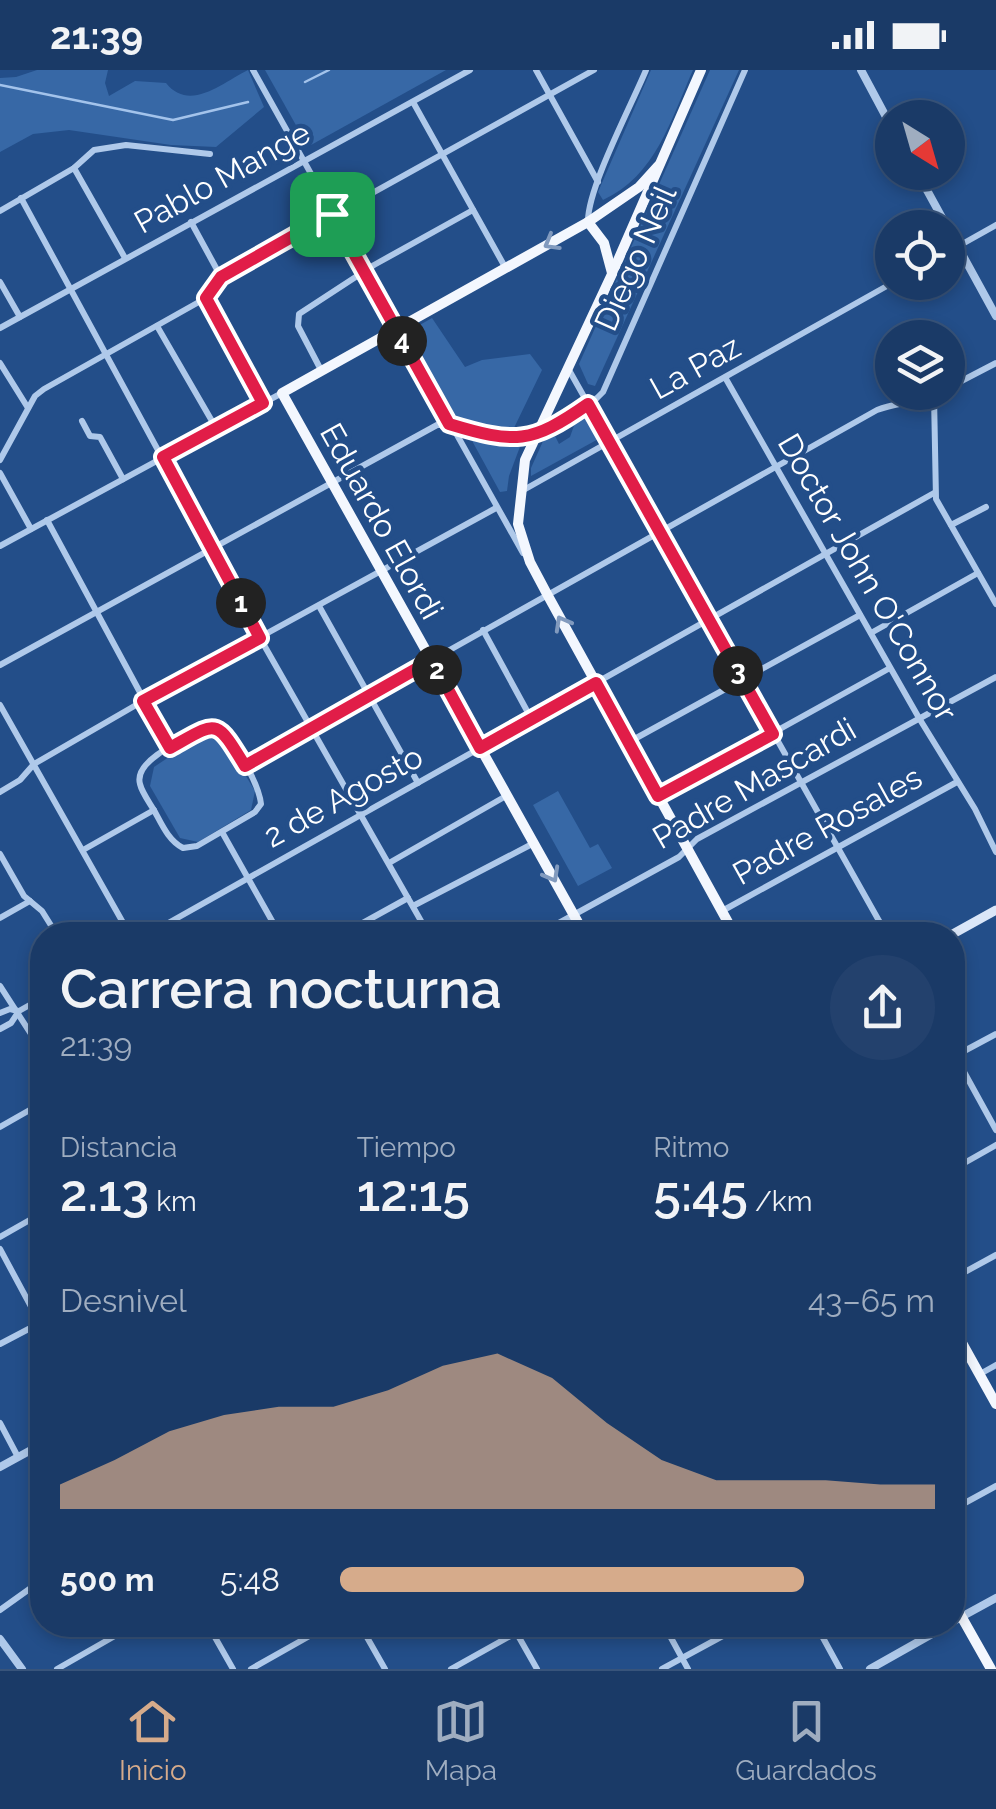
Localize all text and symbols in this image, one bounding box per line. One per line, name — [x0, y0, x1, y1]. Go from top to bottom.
text: 21:39 — [50, 13, 143, 58]
north arrow — [875, 100, 965, 190]
map controls — [875, 100, 965, 410]
street label: Pablo Mange — [128, 113, 316, 241]
pin — [290, 172, 375, 257]
street label: Diego Neil — [587, 180, 683, 336]
icon: arrive — [305, 187, 360, 242]
button: locate — [875, 210, 965, 300]
one-way arrow — [544, 230, 562, 250]
pin: 4 — [377, 316, 427, 366]
button: layers — [875, 320, 965, 410]
text: 4 — [394, 324, 410, 357]
street label: La Paz — [644, 327, 746, 407]
street label: Eduardo Elordi — [313, 417, 451, 625]
street label: Doctor John O'Connor — [771, 427, 965, 727]
pin: 1 — [216, 578, 266, 628]
text: 1 — [234, 586, 248, 619]
one-way arrow — [555, 616, 575, 634]
pin: 2 — [412, 645, 462, 695]
pin: 3 — [713, 646, 763, 696]
text: 2 — [429, 653, 445, 686]
text: 3 — [730, 654, 746, 687]
street label: Padre Mascardi — [646, 710, 862, 856]
street label: 2 de Agosto — [257, 737, 429, 855]
street label: Padre Rosales — [726, 758, 928, 892]
one-way arrow — [539, 864, 559, 882]
button: share — [830, 955, 935, 1060]
text: Carrera nocturna — [60, 956, 502, 1021]
text: 21:39 — [60, 1026, 132, 1063]
text: Distancia — [60, 1131, 177, 1164]
text: Tiempo — [357, 1131, 456, 1164]
text: Ritmo — [653, 1131, 729, 1164]
text: 2.13 — [60, 1164, 149, 1223]
text: 12:15 — [357, 1164, 470, 1223]
text: 5:45 — [653, 1164, 748, 1223]
text: km — [149, 1185, 197, 1218]
text: /km — [748, 1185, 812, 1218]
text: Desnivel — [60, 1282, 187, 1319]
text: 43–65 m — [808, 1282, 935, 1319]
text: 500 m — [60, 1561, 155, 1598]
text: 5:48 — [220, 1561, 280, 1598]
tab: Inicio — [119, 1694, 187, 1787]
tab: Mapa — [425, 1694, 497, 1787]
tab: Guardados — [735, 1694, 877, 1787]

